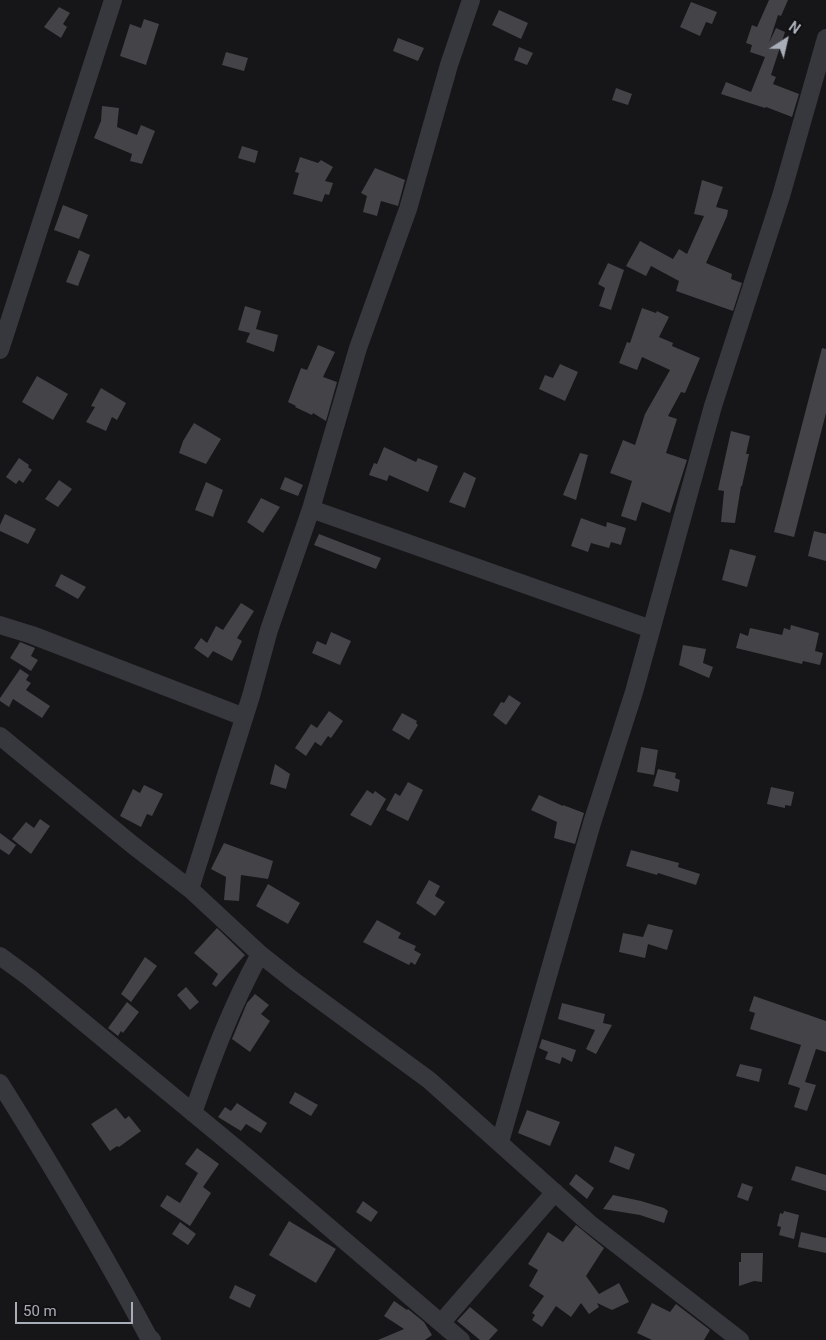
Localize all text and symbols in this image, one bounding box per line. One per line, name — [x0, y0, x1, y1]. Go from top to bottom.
north arrow — [761, 15, 811, 65]
text: N — [786, 18, 803, 37]
scale bar — [18, 1292, 135, 1324]
text: 50 m — [23, 1302, 57, 1320]

